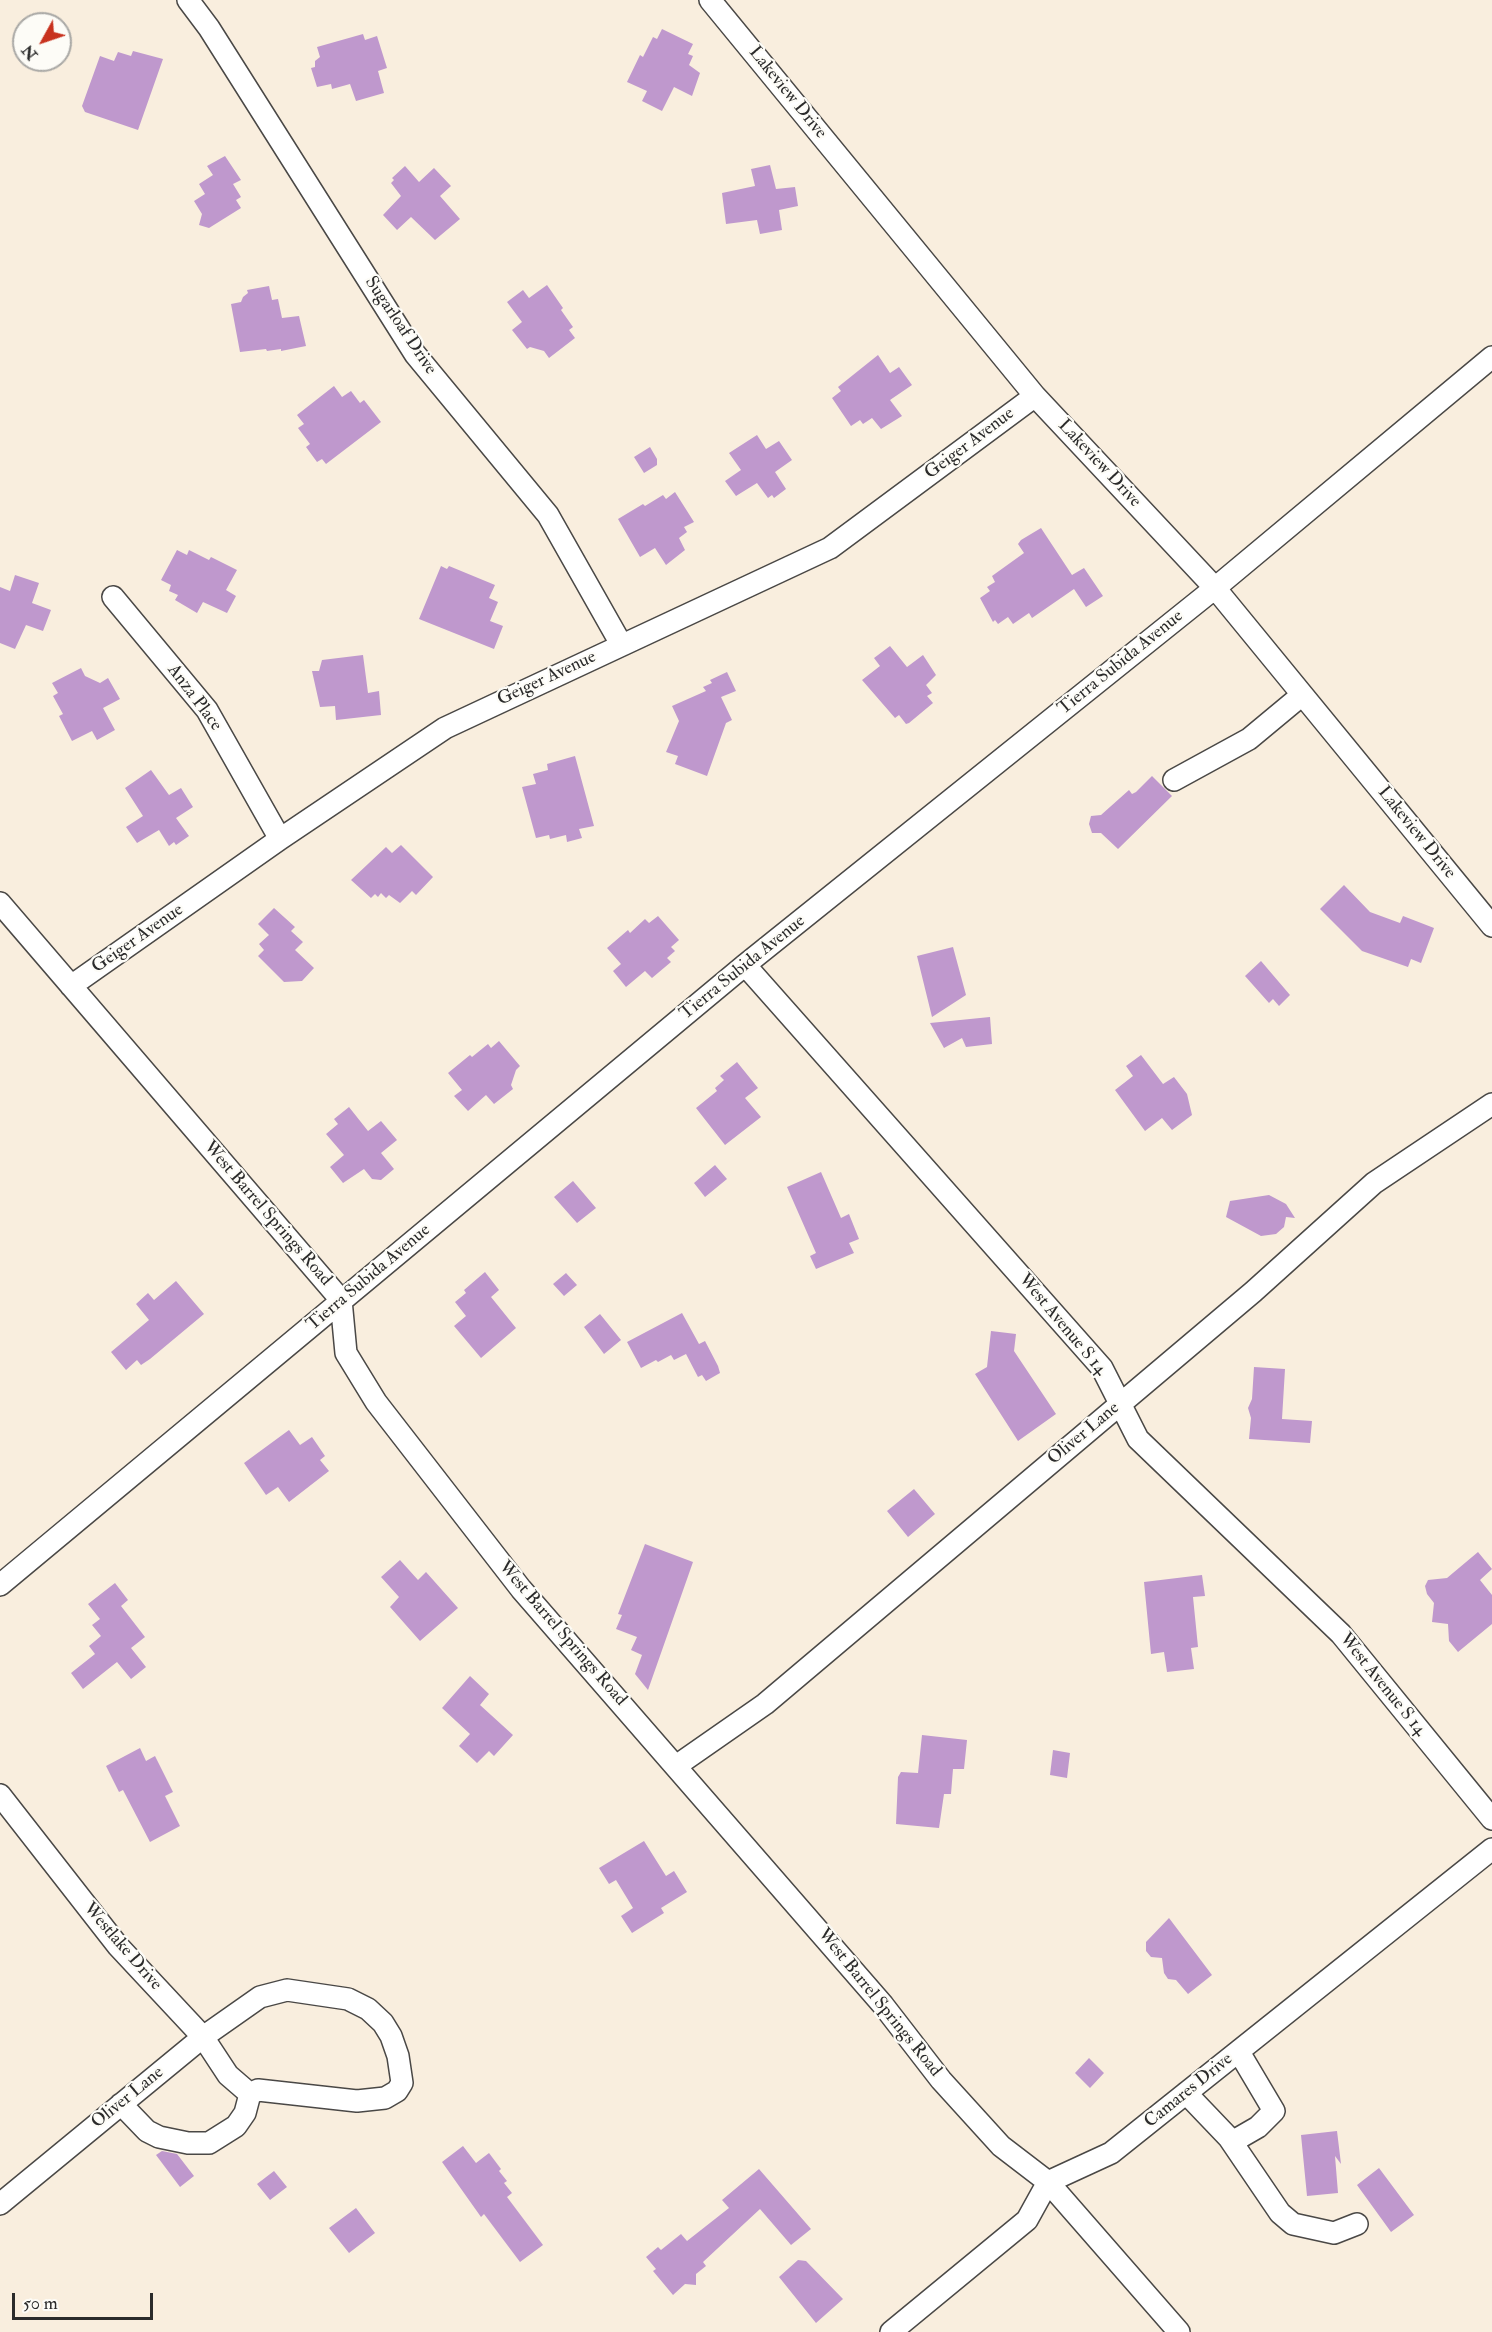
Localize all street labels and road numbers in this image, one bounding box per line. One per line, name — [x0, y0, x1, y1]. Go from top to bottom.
street label: Lakeview Drive — [743, 43, 831, 143]
street label: Sugarloaf Drive — [359, 273, 441, 379]
street label: Geiger Avenue — [921, 403, 1019, 485]
street label: Lakeview Drive — [1053, 416, 1145, 512]
street label: Tierra Subida Avenue — [1054, 606, 1188, 720]
street label: Geiger Avenue — [494, 647, 600, 711]
street label: Anza Place — [162, 660, 226, 736]
street label: Lakeview Drive — [1372, 783, 1460, 883]
street label: Geiger Avenue — [88, 900, 188, 978]
street label: Tierra Subida Avenue — [676, 911, 810, 1025]
street label: West Barrel Springs Road — [198, 1137, 336, 1291]
street label: Tierra Subida Avenue — [303, 1220, 435, 1336]
street label: West Avenue S 14 — [1013, 1270, 1111, 1380]
street label: Oliver Lane — [1044, 1398, 1124, 1470]
street label: West Barrel Springs Road — [493, 1557, 631, 1711]
street label: West Avenue S 14 — [1334, 1629, 1430, 1741]
street label: Westlake Drive — [78, 1899, 166, 1995]
street label: West Barrel Springs Road — [812, 1924, 946, 2082]
street label: Camares Drive — [1141, 2049, 1237, 2133]
street label: Oliver Lane — [87, 2062, 169, 2134]

